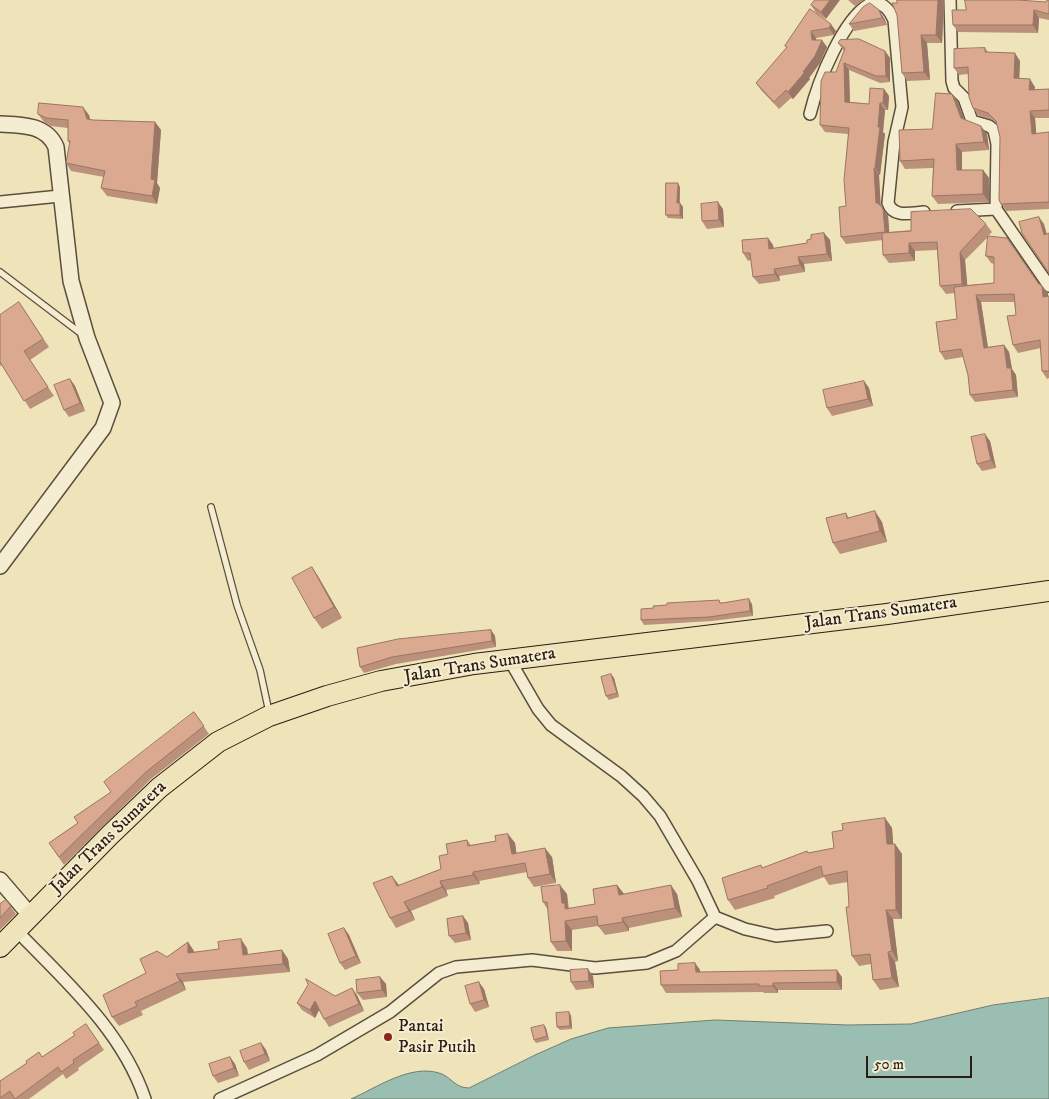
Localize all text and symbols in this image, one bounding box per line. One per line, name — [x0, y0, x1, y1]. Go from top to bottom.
street label: Jalan Trans Sumatera — [804, 593, 958, 635]
street label: Jalan Trans Sumatera — [403, 643, 557, 689]
street label: Jalan Trans Sumatera — [46, 777, 172, 899]
place label: Pantai Pasir Putih — [398, 1016, 476, 1058]
marker: Pantai Pasir Putih — [382, 1031, 394, 1043]
scale bar — [869, 1046, 975, 1078]
text: 50 m — [874, 1055, 904, 1074]

